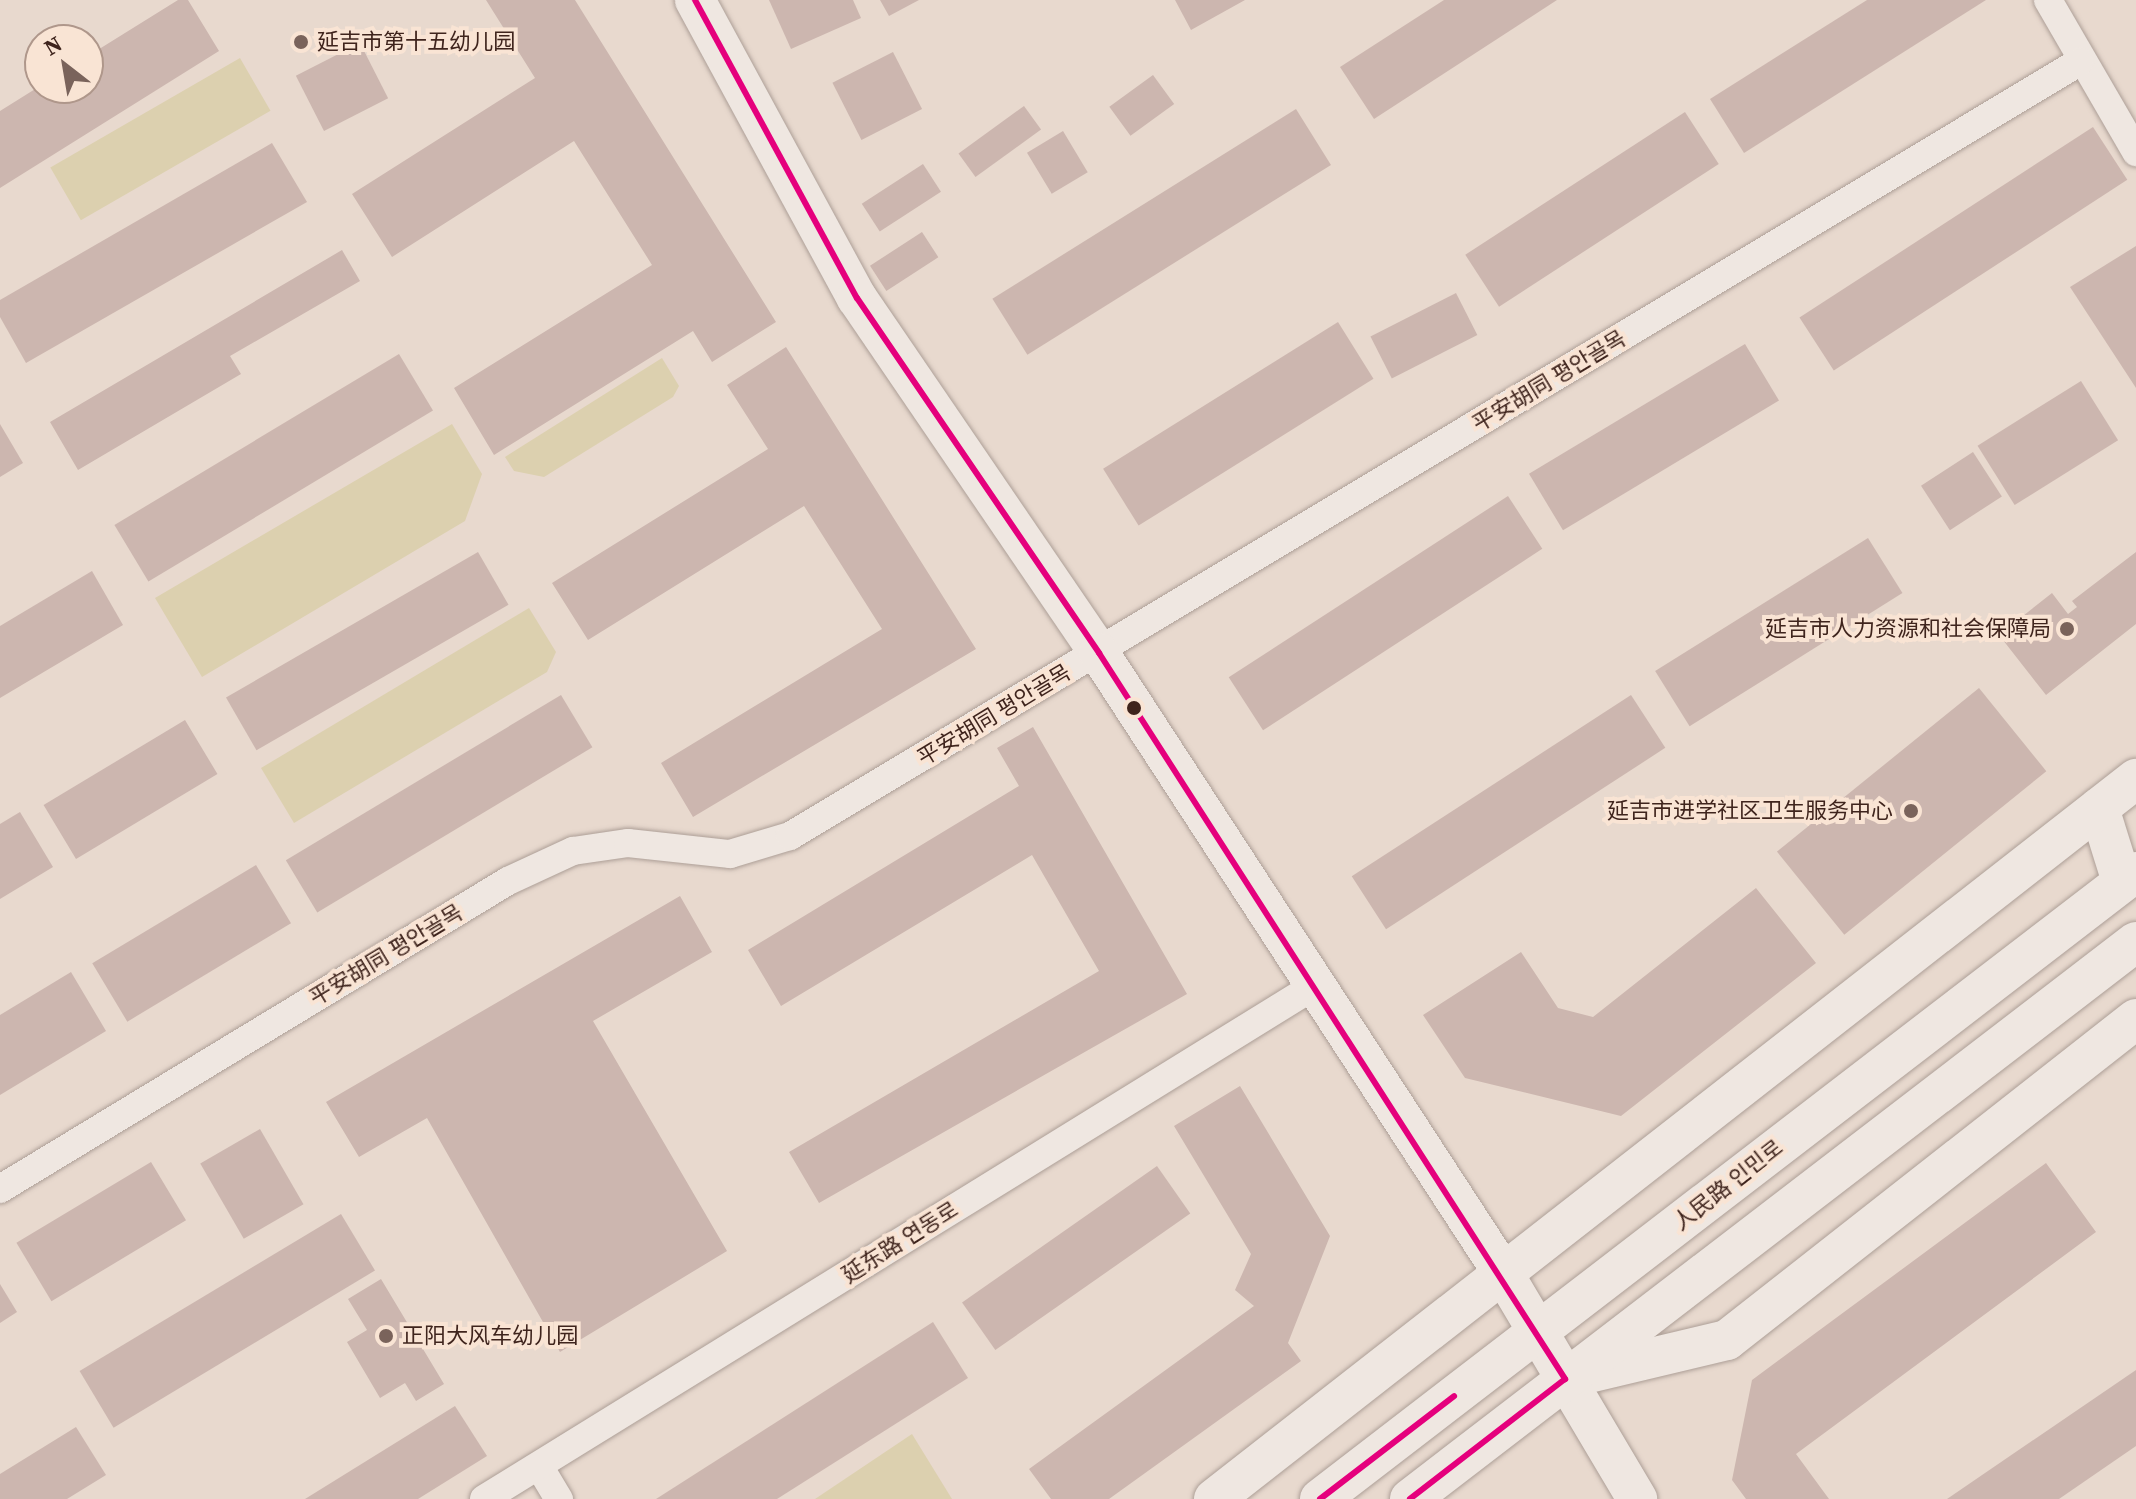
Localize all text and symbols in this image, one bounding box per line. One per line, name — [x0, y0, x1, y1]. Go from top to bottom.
north arrow — [24, 24, 104, 104]
text: N — [38, 28, 67, 62]
place label: 延吉市第十五幼儿园 — [317, 29, 515, 55]
marker: 延吉市第十五幼儿园 — [292, 33, 310, 51]
street label: 平安胡同 평안골목 — [1468, 325, 1630, 437]
place label: 延吉市人力资源和社会保障局 — [1765, 616, 2051, 642]
marker: 延吉市人力资源和社会保障局 — [2058, 620, 2076, 638]
street label: 平安胡同 평안골목 — [913, 659, 1075, 771]
unlabelled marker — [1126, 700, 1142, 716]
place label: 延吉市进学社区卫生服务中心 — [1607, 798, 1893, 824]
marker: 延吉市进学社区卫生服务中心 — [1900, 800, 1922, 822]
street label: 平安胡同 평안골목 — [305, 899, 467, 1011]
street label: 人民路 인민로 — [1668, 1134, 1788, 1236]
street label: 延东路 연동로 — [837, 1196, 963, 1288]
place label: 正阳大风车幼儿园 — [402, 1323, 578, 1349]
marker: 正阳大风车幼儿园 — [377, 1327, 395, 1345]

